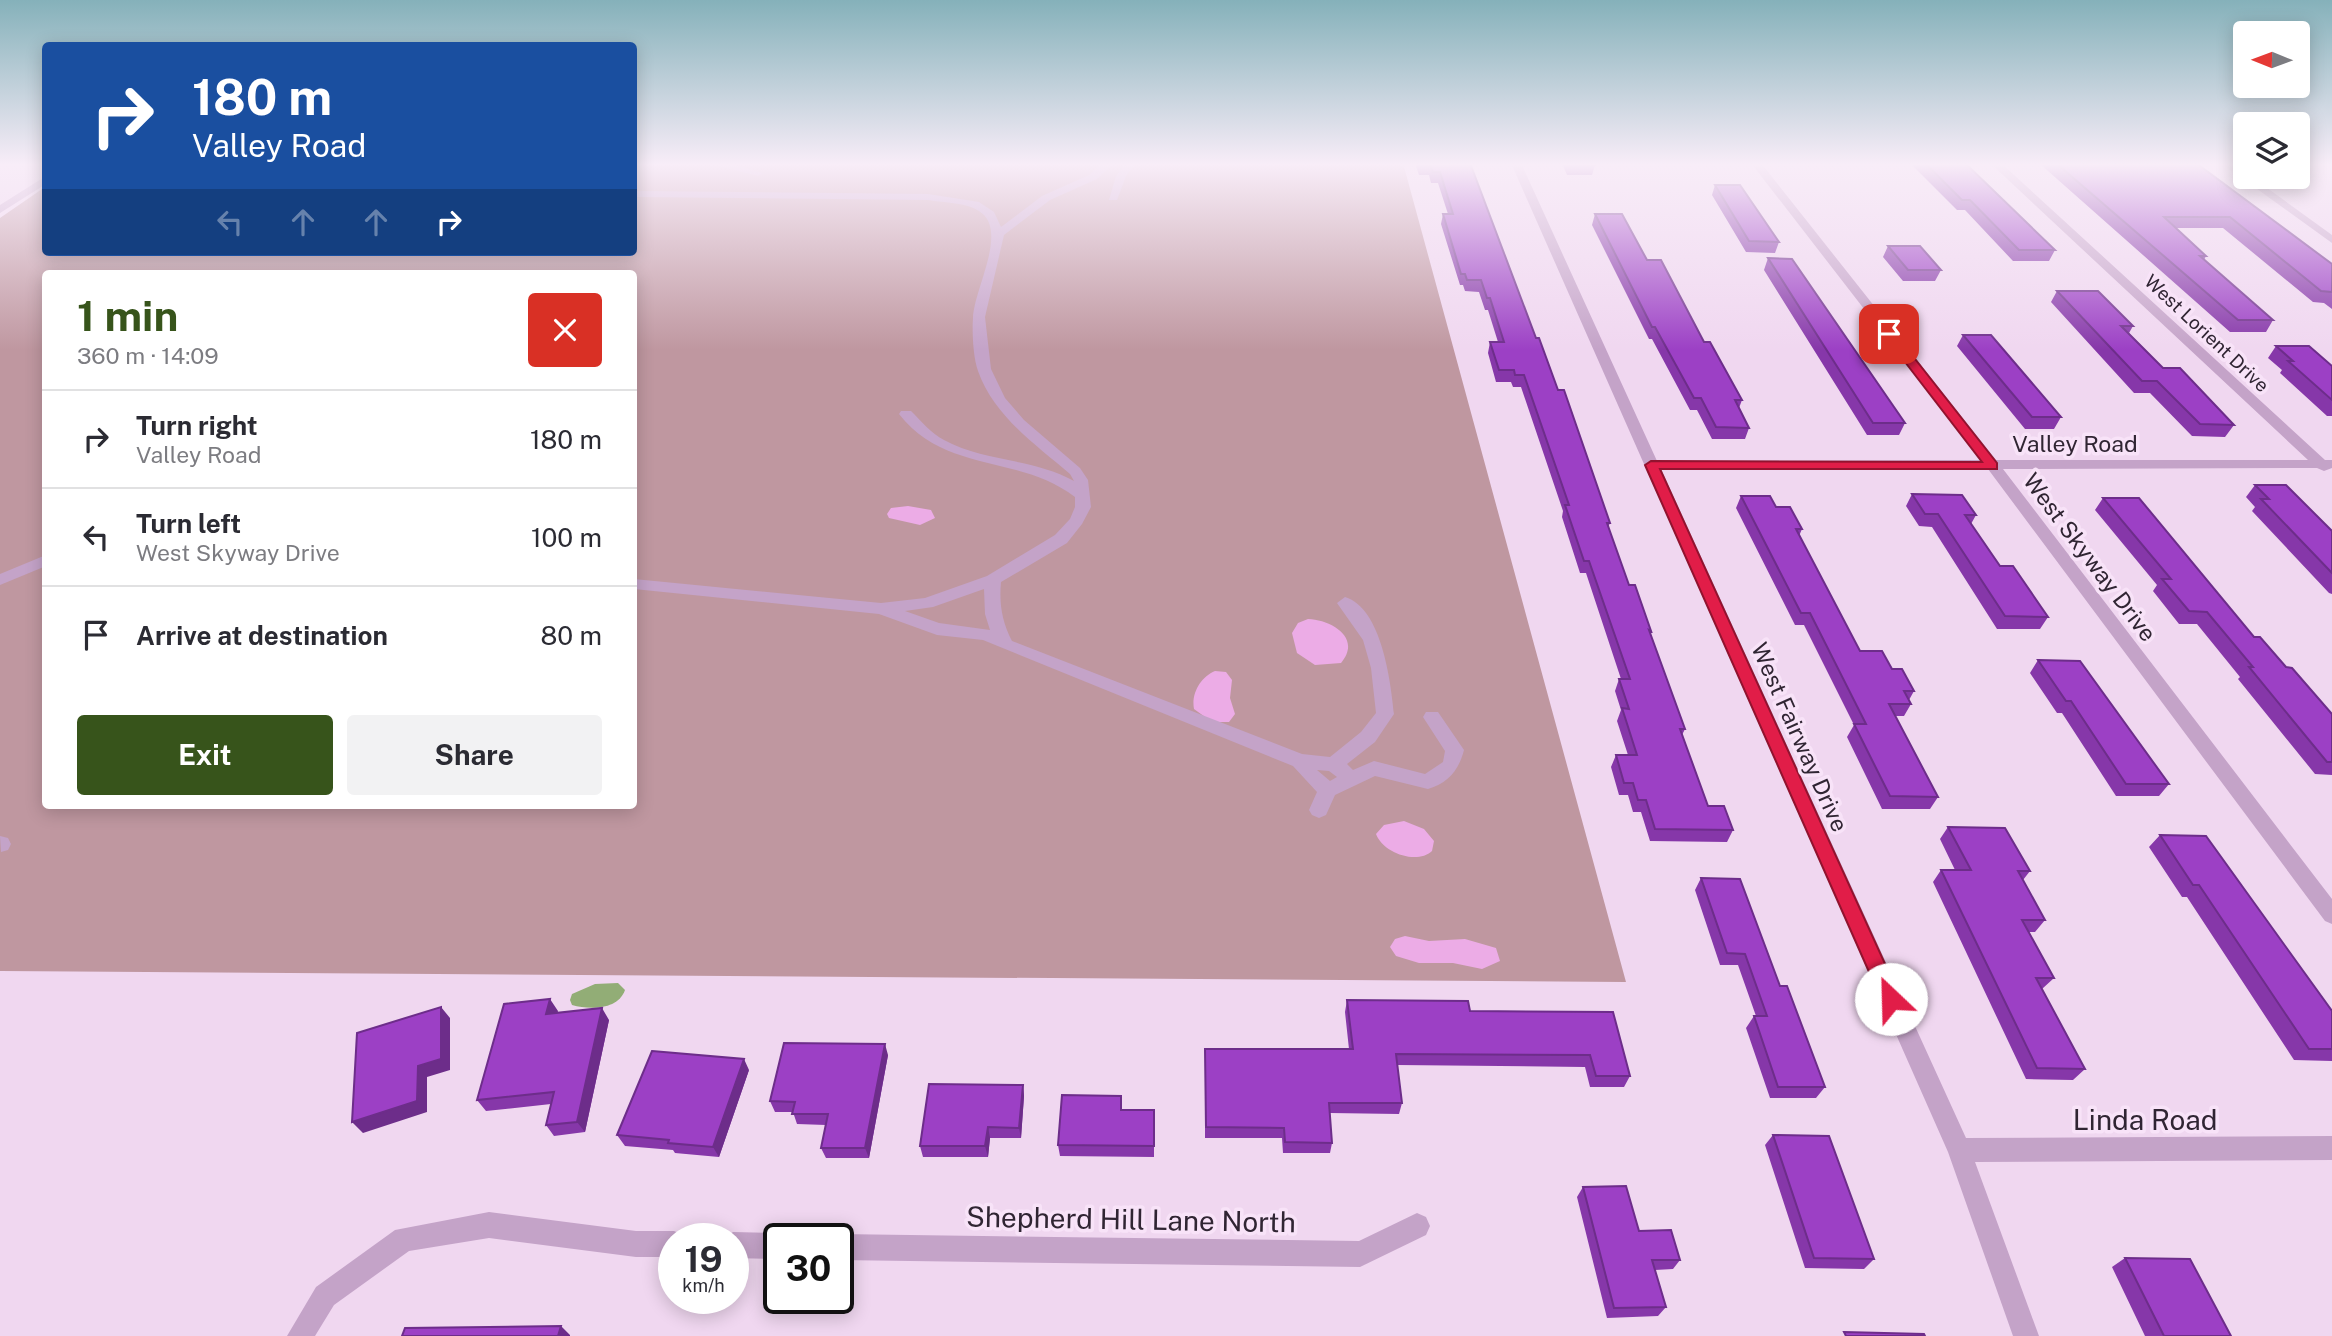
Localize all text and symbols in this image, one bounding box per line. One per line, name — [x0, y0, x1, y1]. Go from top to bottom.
north arrow — [2233, 21, 2310, 98]
map controls — [2233, 21, 2310, 189]
text: 180 m — [192, 68, 332, 126]
icon: right — [77, 70, 168, 161]
button: layers — [2233, 112, 2310, 189]
text: Valley Road — [192, 127, 366, 164]
icon: left — [211, 203, 249, 241]
icon: ahead — [284, 203, 322, 241]
icon: ahead — [357, 203, 395, 241]
icon: right — [430, 203, 468, 241]
street label: West Lorient Drive — [2140, 270, 2274, 396]
text: 1 min — [77, 291, 178, 340]
button: close — [528, 293, 602, 367]
pin — [1859, 304, 1919, 364]
icon: arrive — [1870, 315, 1908, 353]
text: 360 m · 14:09 — [77, 342, 219, 369]
text: Turn right — [136, 410, 258, 441]
icon: right — [77, 420, 115, 458]
text: 180 m — [530, 424, 602, 455]
street label: Valley Road — [2012, 430, 2138, 457]
text: Valley Road — [136, 441, 261, 468]
street label: West Skyway Drive — [2018, 468, 2162, 646]
text: Turn left — [136, 508, 241, 539]
icon: left — [77, 518, 115, 556]
text: 100 m — [531, 522, 602, 553]
text: West Skyway Drive — [136, 539, 340, 566]
icon: arrive — [77, 616, 115, 654]
text: Arrive at destination — [136, 620, 388, 651]
text: 80 m — [541, 620, 602, 651]
street label: West Fairway Drive — [1746, 638, 1854, 836]
button: Exit — [77, 715, 333, 795]
button: Share — [347, 715, 602, 795]
position arrow — [1854, 962, 1928, 1036]
street label: Linda Road — [2073, 1103, 2217, 1136]
street label: Shepherd Hill Lane North — [966, 1200, 1296, 1238]
speed limit sign: 30 — [763, 1223, 854, 1314]
text: 19 — [684, 1239, 723, 1280]
text: km/h — [682, 1275, 725, 1296]

